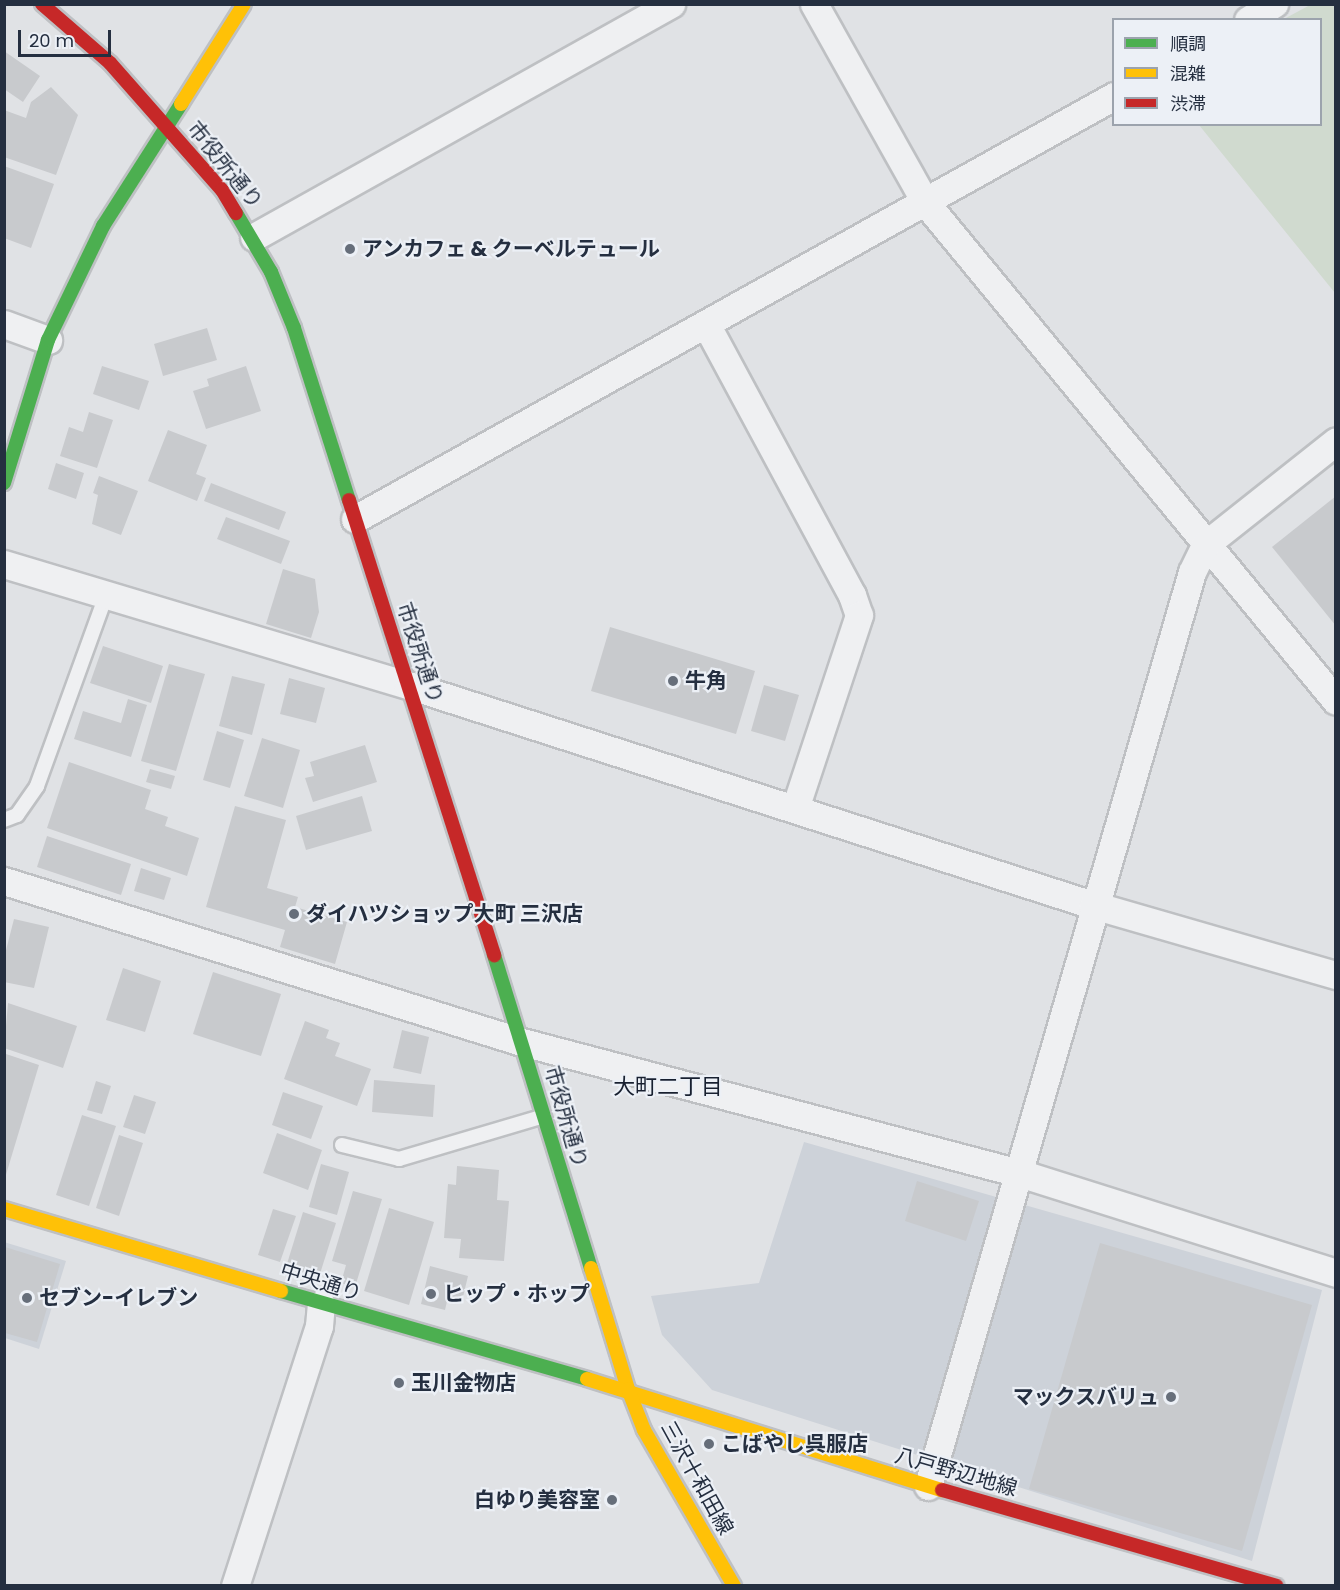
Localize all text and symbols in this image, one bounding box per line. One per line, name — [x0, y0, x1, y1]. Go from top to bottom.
scale bar — [21, 18, 114, 56]
legend — [1112, 18, 1322, 126]
text: 20 m — [29, 28, 74, 53]
text: 順調 — [1170, 31, 1206, 56]
text: 混雑 — [1170, 61, 1206, 86]
text: 渋滞 — [1170, 91, 1206, 116]
street label: 市役所通り — [182, 116, 268, 214]
place label: アンカフェ & クーベルテュール — [362, 236, 661, 262]
marker: アンカフェ & クーベルテュール — [343, 242, 357, 256]
street label: 市役所通り — [392, 599, 448, 707]
place label: 牛角 — [685, 668, 727, 694]
marker: 牛角 — [666, 674, 680, 688]
place label: ダイハツショップ大町 三沢店 — [306, 901, 583, 927]
marker: ダイハツショップ大町 三沢店 — [287, 907, 301, 921]
street label: 市役所通り — [539, 1063, 593, 1171]
district label: 大町二丁目 — [613, 1074, 723, 1100]
street label: 中央通り — [277, 1258, 365, 1306]
place label: ヒップ・ホップ — [443, 1281, 590, 1307]
place label: セブン-イレブン — [39, 1285, 198, 1311]
marker: ヒップ・ホップ — [424, 1287, 438, 1301]
marker: セブン-イレブン — [20, 1291, 34, 1305]
place label: 玉川金物店 — [411, 1370, 516, 1396]
marker: 玉川金物店 — [392, 1376, 406, 1390]
place label: マックスバリュ — [1012, 1384, 1159, 1410]
marker: マックスバリュ — [1164, 1390, 1178, 1404]
street label: 三沢十和田線 — [655, 1417, 739, 1539]
place label: こばやし呉服店 — [721, 1431, 868, 1457]
marker: こばやし呉服店 — [702, 1437, 716, 1451]
street label: 八戸野辺地線 — [892, 1443, 1020, 1501]
place label: 白ゆり美容室 — [474, 1487, 600, 1513]
marker: 白ゆり美容室 — [605, 1493, 619, 1507]

